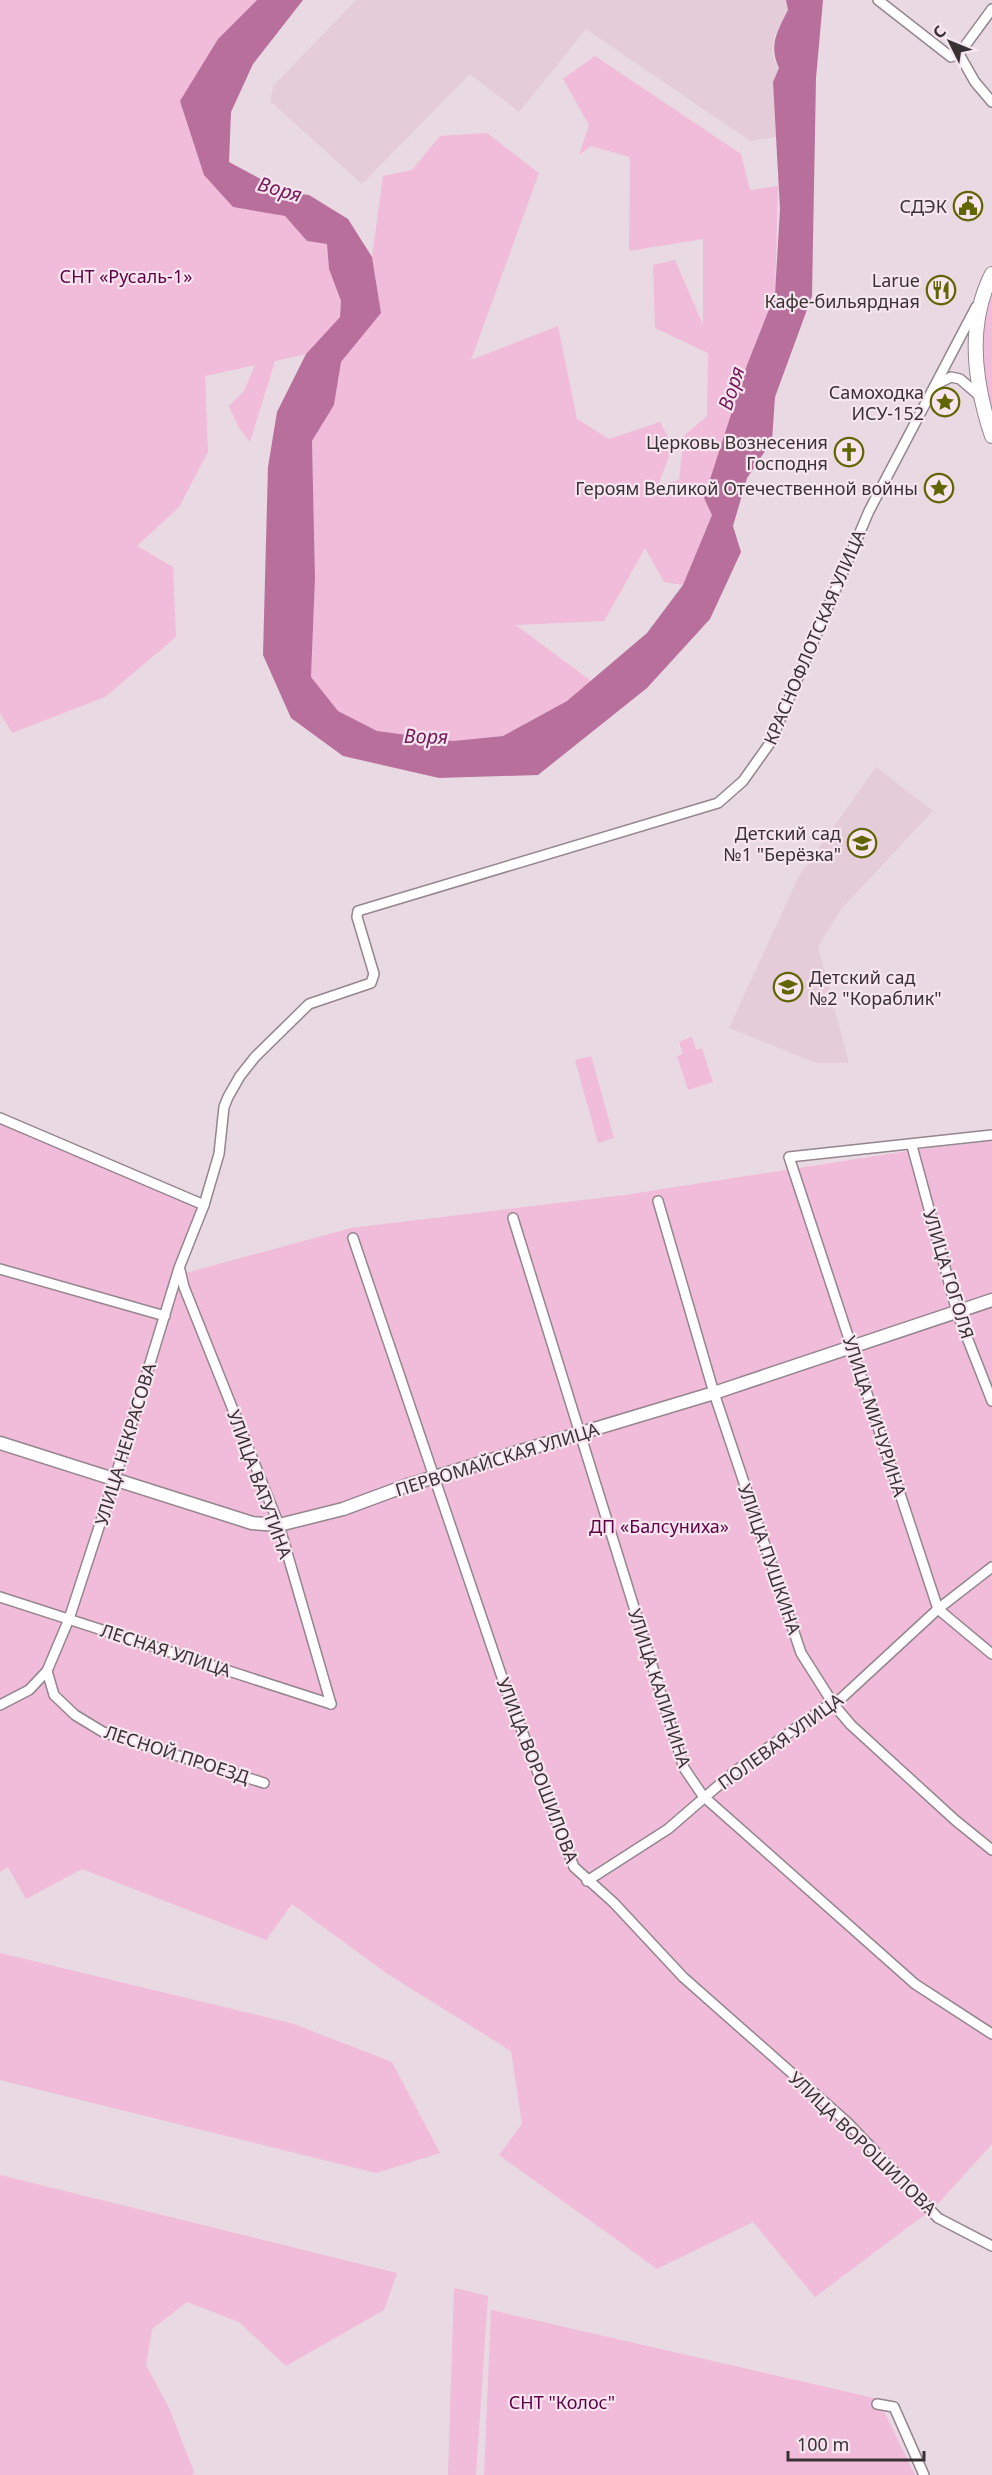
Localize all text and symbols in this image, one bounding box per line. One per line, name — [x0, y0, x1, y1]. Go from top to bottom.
north arrow — [920, 12, 980, 72]
text: С — [927, 20, 951, 43]
water label: Воря — [255, 170, 305, 208]
public building icon: СДЭК — [952, 190, 984, 222]
place label: СДЭК — [899, 194, 948, 218]
park label: СНТ «Русаль-1» — [60, 264, 192, 288]
place label: Larue Кафе-бильярдная — [764, 268, 920, 313]
restaurant icon: Larue Кафе-бильярдная — [925, 274, 957, 306]
water label: Воря — [711, 363, 751, 413]
place label: Самоходка ИСУ-152 — [829, 380, 924, 425]
place icon: Самоходка ИСУ-152 — [929, 386, 961, 418]
place label: Церковь Вознесения Господня — [646, 430, 828, 475]
church icon: Церковь Вознесения Господня — [833, 436, 865, 468]
place icon: Героям Великой Отечественной войны — [923, 472, 955, 504]
place label: Героям Великой Отечественной войны — [575, 476, 918, 500]
street label: КРАСНОФЛОТСКАЯ УЛИЦА — [758, 525, 870, 748]
water label: Воря — [404, 722, 448, 750]
place label: Детский сад №1 "Берёзка" — [723, 821, 841, 866]
school or university icon: Детский сад №1 "Берёзка" — [846, 827, 878, 859]
place label: Детский сад №2 "Кораблик" — [809, 965, 942, 1010]
school or university icon: Детский сад №2 "Кораблик" — [772, 971, 804, 1003]
street label: УЛИЦА ГОГОЛЯ — [918, 1206, 980, 1342]
street label: УЛИЦА МИЧУРИНА — [838, 1333, 912, 1500]
street label: УЛИЦА НЕКРАСОВА — [89, 1359, 161, 1528]
street label: УЛИЦА ВАТУТИНА — [222, 1406, 298, 1562]
street label: ПЕРВОМАЙСКАЯ УЛИЦА — [392, 1416, 602, 1501]
street label: УЛИЦА ПУШКИНА — [733, 1481, 807, 1638]
park label: ДП «Балсуниха» — [589, 1514, 729, 1538]
street label: УЛИЦА КАЛИНИНА — [623, 1605, 697, 1771]
street label: ЛЕСНАЯ УЛИЦА — [98, 1618, 235, 1683]
street label: УЛИЦА ВОРОШИЛОВА — [492, 1674, 585, 1867]
street label: ПОЛЕВАЯ УЛИЦА — [713, 1687, 848, 1795]
street label: ЛЕСНОЙ ПРОЕЗД — [102, 1719, 252, 1789]
street label: УЛИЦА ВОРОШИЛОВА — [784, 2066, 942, 2220]
park label: СНТ "Колос" — [509, 2390, 615, 2414]
scale bar — [788, 2424, 924, 2462]
text: 100 m — [797, 2432, 849, 2456]

